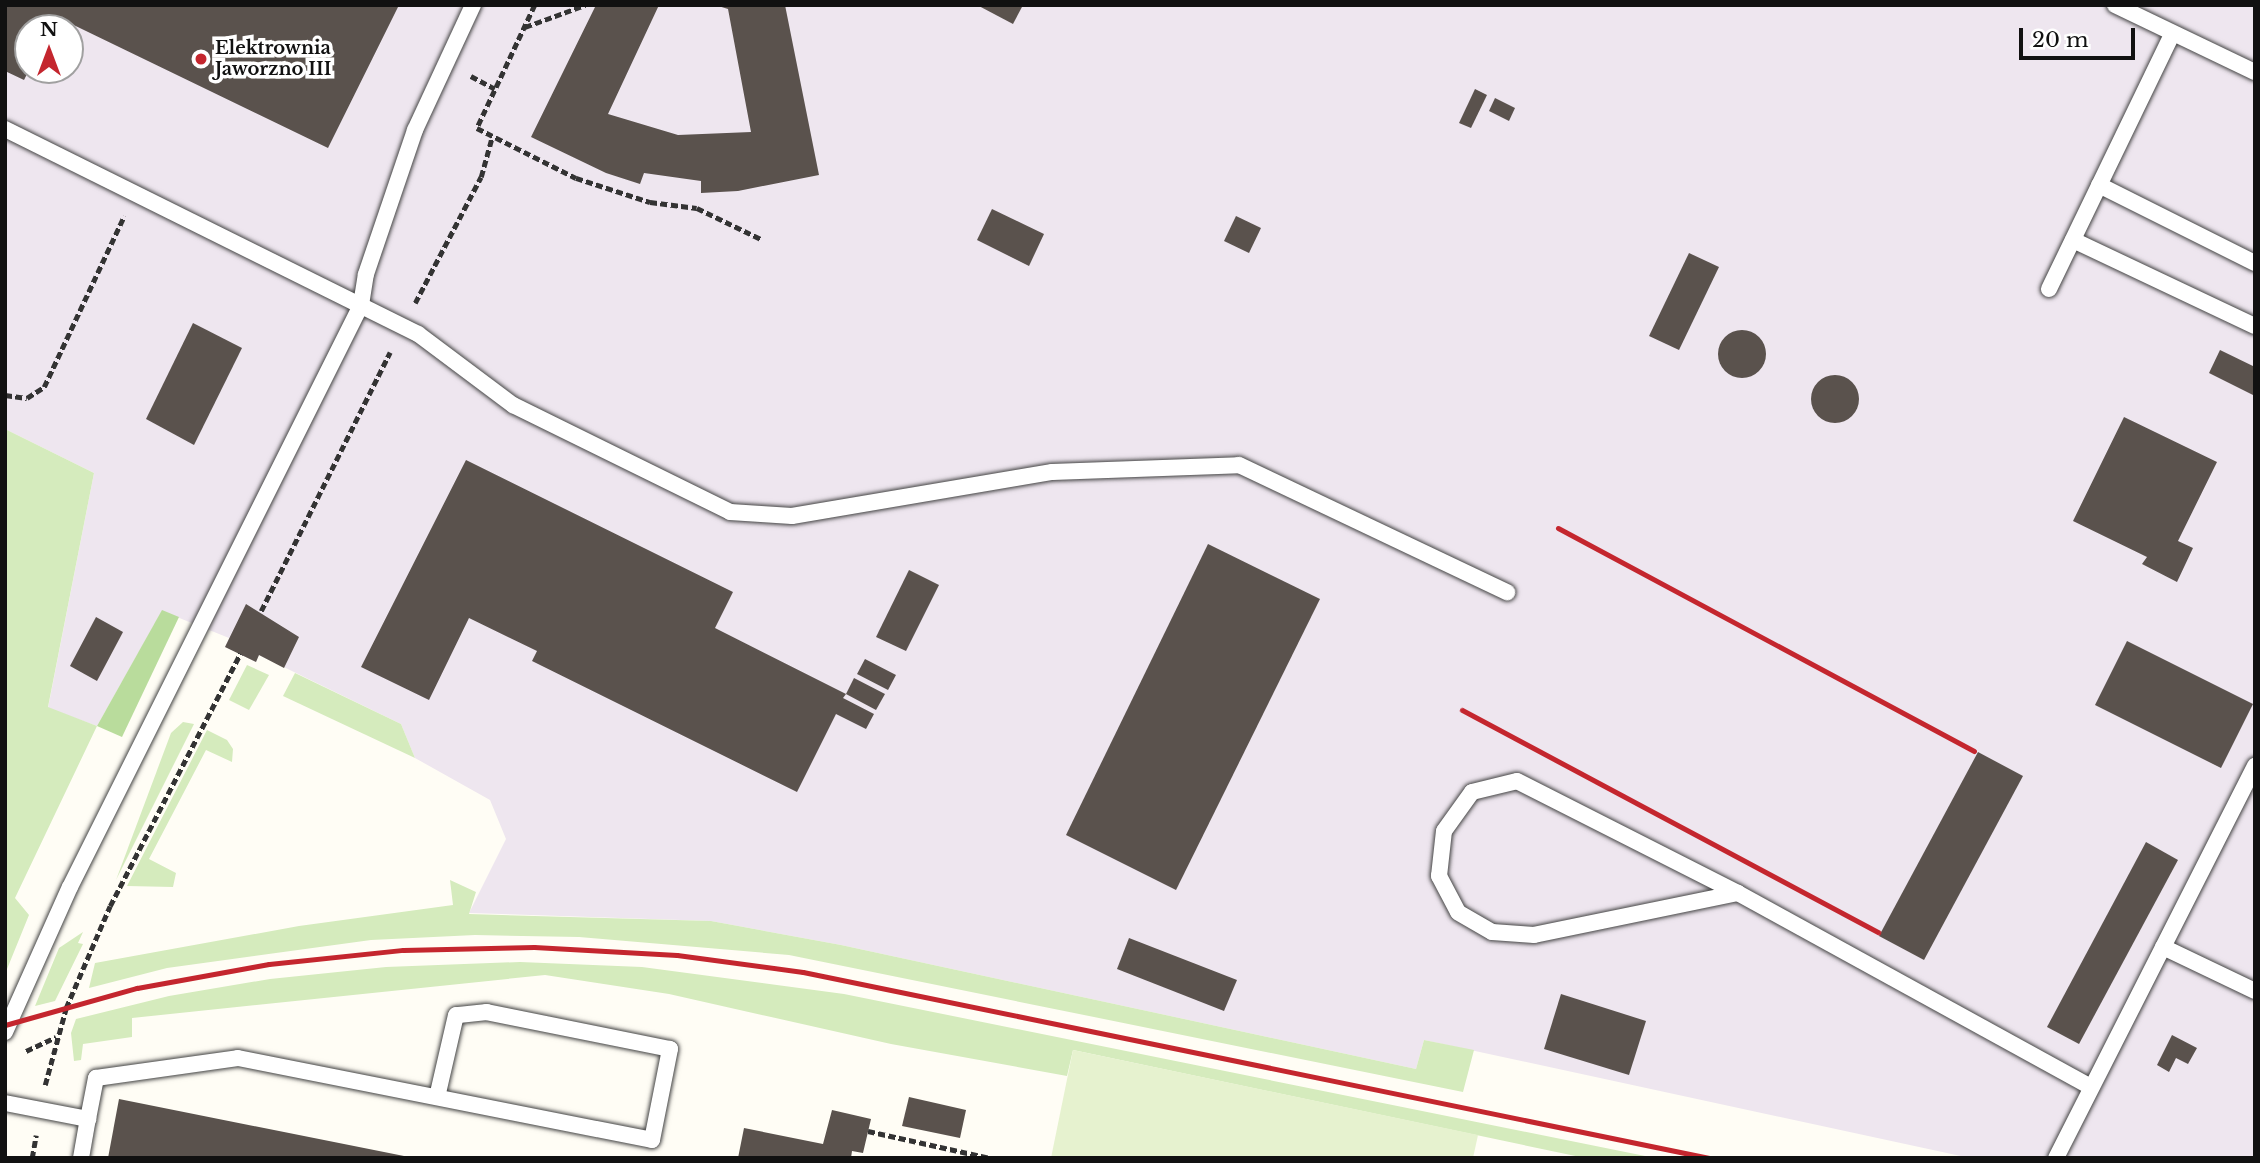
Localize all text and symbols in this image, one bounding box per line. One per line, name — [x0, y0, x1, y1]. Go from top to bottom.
north arrow — [14, 14, 84, 84]
scale bar — [2022, 14, 2138, 58]
text: N — [40, 18, 58, 41]
text: 20 m — [2032, 27, 2089, 53]
place label: Elektrownia Jaworzno III — [215, 38, 331, 80]
marker: Elektrownia Jaworzno III — [193, 51, 209, 67]

